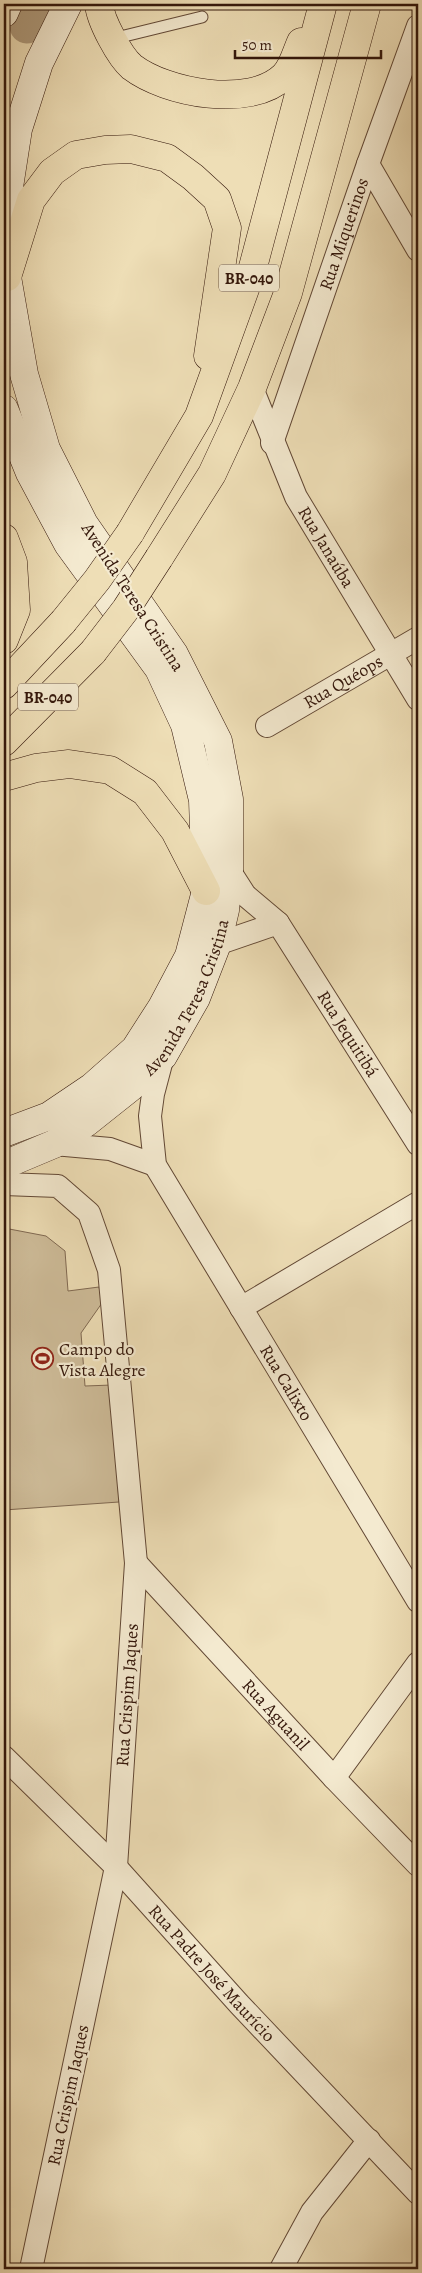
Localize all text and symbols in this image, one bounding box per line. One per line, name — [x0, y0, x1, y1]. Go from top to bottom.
scale bar — [235, 28, 381, 60]
text: 50 m — [242, 35, 272, 55]
street label: Rua Miquerinos — [313, 175, 374, 294]
road number: BR-040 — [219, 264, 279, 292]
street label: Rua Janaúba — [292, 502, 360, 593]
street label: Avenida Teresa Cristina — [75, 517, 190, 676]
street label: Rua Quéops — [299, 649, 387, 714]
road number: BR-040 — [18, 684, 78, 710]
street label: Avenida Teresa Cristina — [137, 916, 235, 1081]
street label: Rua Jequitibá — [312, 986, 385, 1082]
place label: Campo do Vista Alegre — [58, 1337, 146, 1382]
street label: Rua Calixto — [254, 1340, 319, 1425]
sports icon: Campo do Vista Alegre — [31, 1347, 55, 1371]
street label: Rua Crispim Jaques — [110, 1623, 144, 1767]
street label: Rua Aguanil — [236, 1674, 315, 1756]
street label: Rua Padre José Maurício — [143, 1899, 281, 2047]
street label: Rua Crispim Jaques — [41, 2022, 95, 2168]

